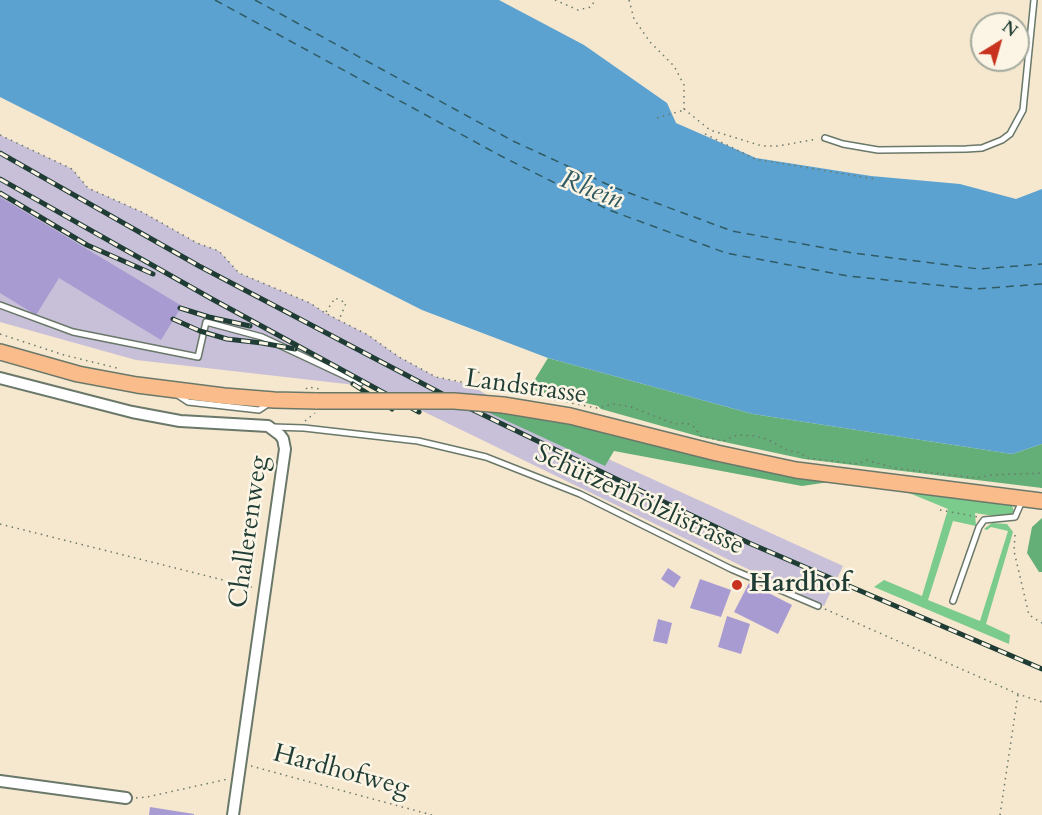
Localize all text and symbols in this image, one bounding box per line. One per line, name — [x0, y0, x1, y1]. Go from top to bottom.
north arrow — [970, 12, 1030, 72]
text: N — [997, 16, 1022, 42]
water label: Rhein — [555, 164, 627, 218]
street label: Landstrasse — [463, 364, 589, 412]
street label: Schützenhölzlistrasse — [529, 439, 749, 563]
street label: Challerenweg — [224, 454, 276, 610]
place label: Hardhof — [749, 569, 850, 601]
marker: Hardhof — [730, 578, 744, 592]
street label: Hardhofweg — [269, 739, 413, 805]

